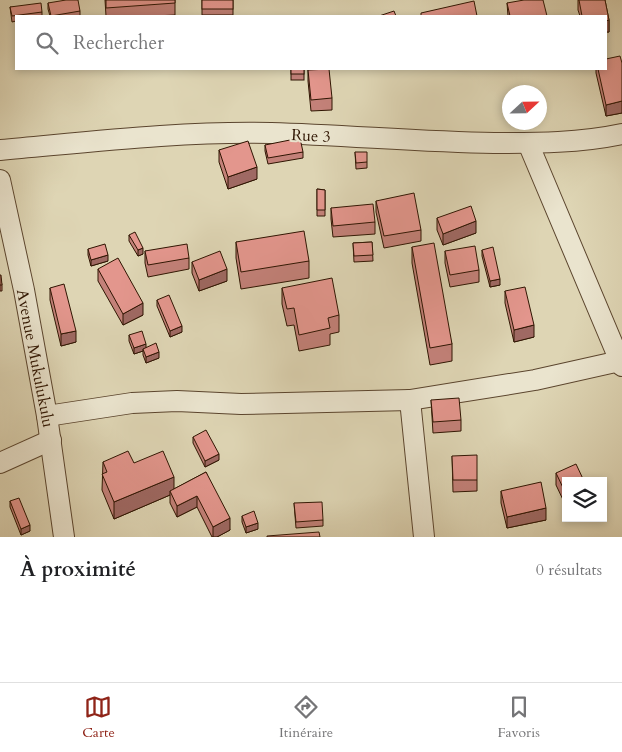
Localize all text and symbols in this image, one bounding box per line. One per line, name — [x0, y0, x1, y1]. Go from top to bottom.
search box — [15, 15, 607, 70]
icon: search — [33, 29, 61, 57]
text: Rechercher — [73, 30, 164, 56]
north arrow — [502, 85, 547, 130]
street label: Rue 3 — [291, 124, 331, 148]
street label: Avenue Mukulukulu — [11, 287, 59, 429]
map controls — [562, 477, 607, 522]
button: layers — [562, 477, 607, 522]
text: À proximité — [20, 555, 136, 584]
text: 0 résultats — [536, 559, 602, 581]
tab: Carte — [82, 693, 115, 742]
tab: Itinéraire — [279, 693, 333, 742]
tab: Favoris — [497, 693, 540, 742]

